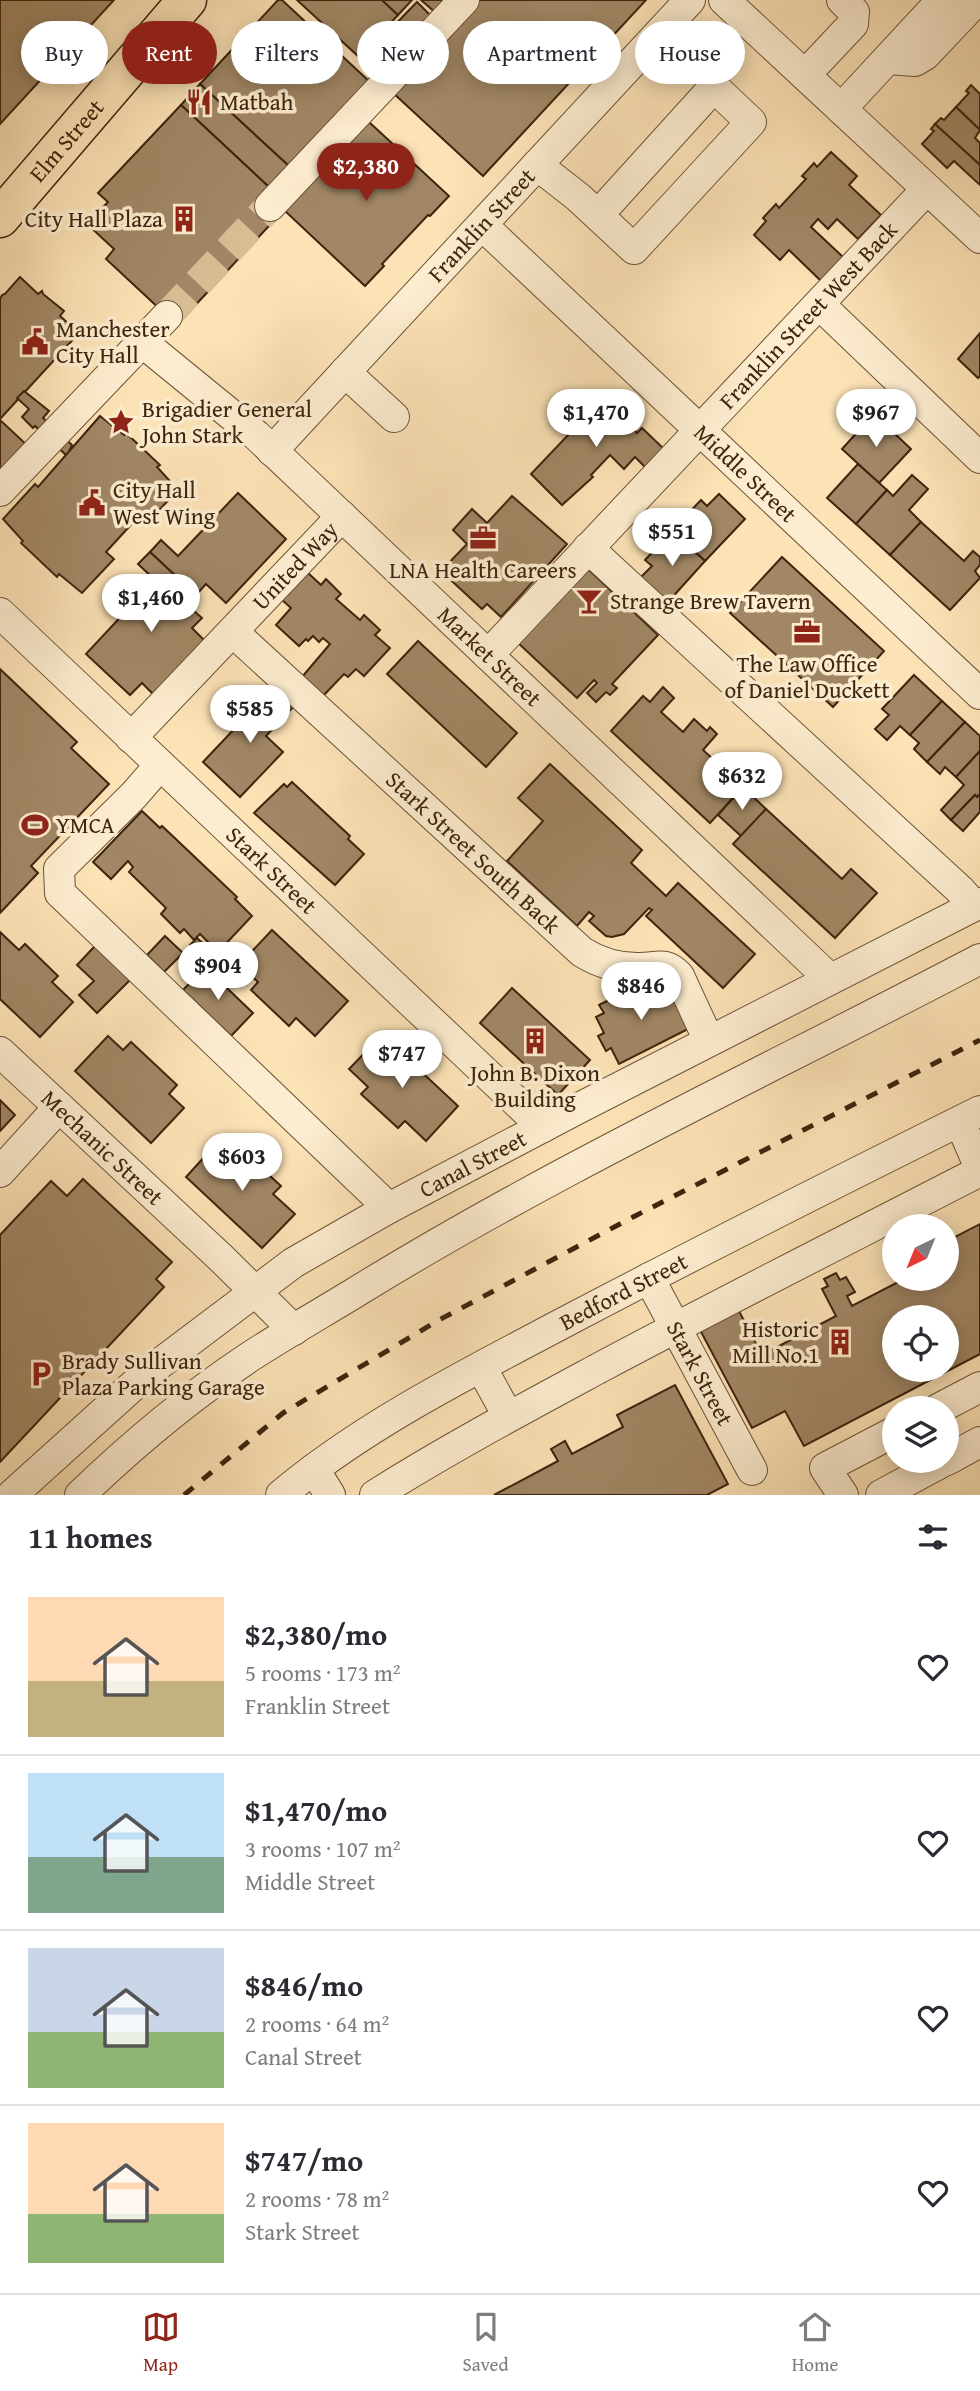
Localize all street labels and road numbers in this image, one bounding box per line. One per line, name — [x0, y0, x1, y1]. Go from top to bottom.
street label: Elm Street — [21, 91, 111, 189]
street label: Franklin Street — [420, 160, 542, 289]
street label: Franklin Street West Back — [711, 213, 905, 416]
street label: Middle Street — [687, 416, 805, 530]
street label: United Way — [244, 513, 345, 617]
street label: Market Street — [430, 598, 549, 714]
street label: Stark Street South Back — [379, 763, 569, 941]
street label: Stark Street — [219, 818, 325, 921]
street label: Mechanic Street — [34, 1082, 171, 1212]
street label: Canal Street — [413, 1122, 532, 1205]
street label: Bedford Street — [553, 1244, 693, 1338]
street label: Stark Street — [659, 1315, 742, 1431]

